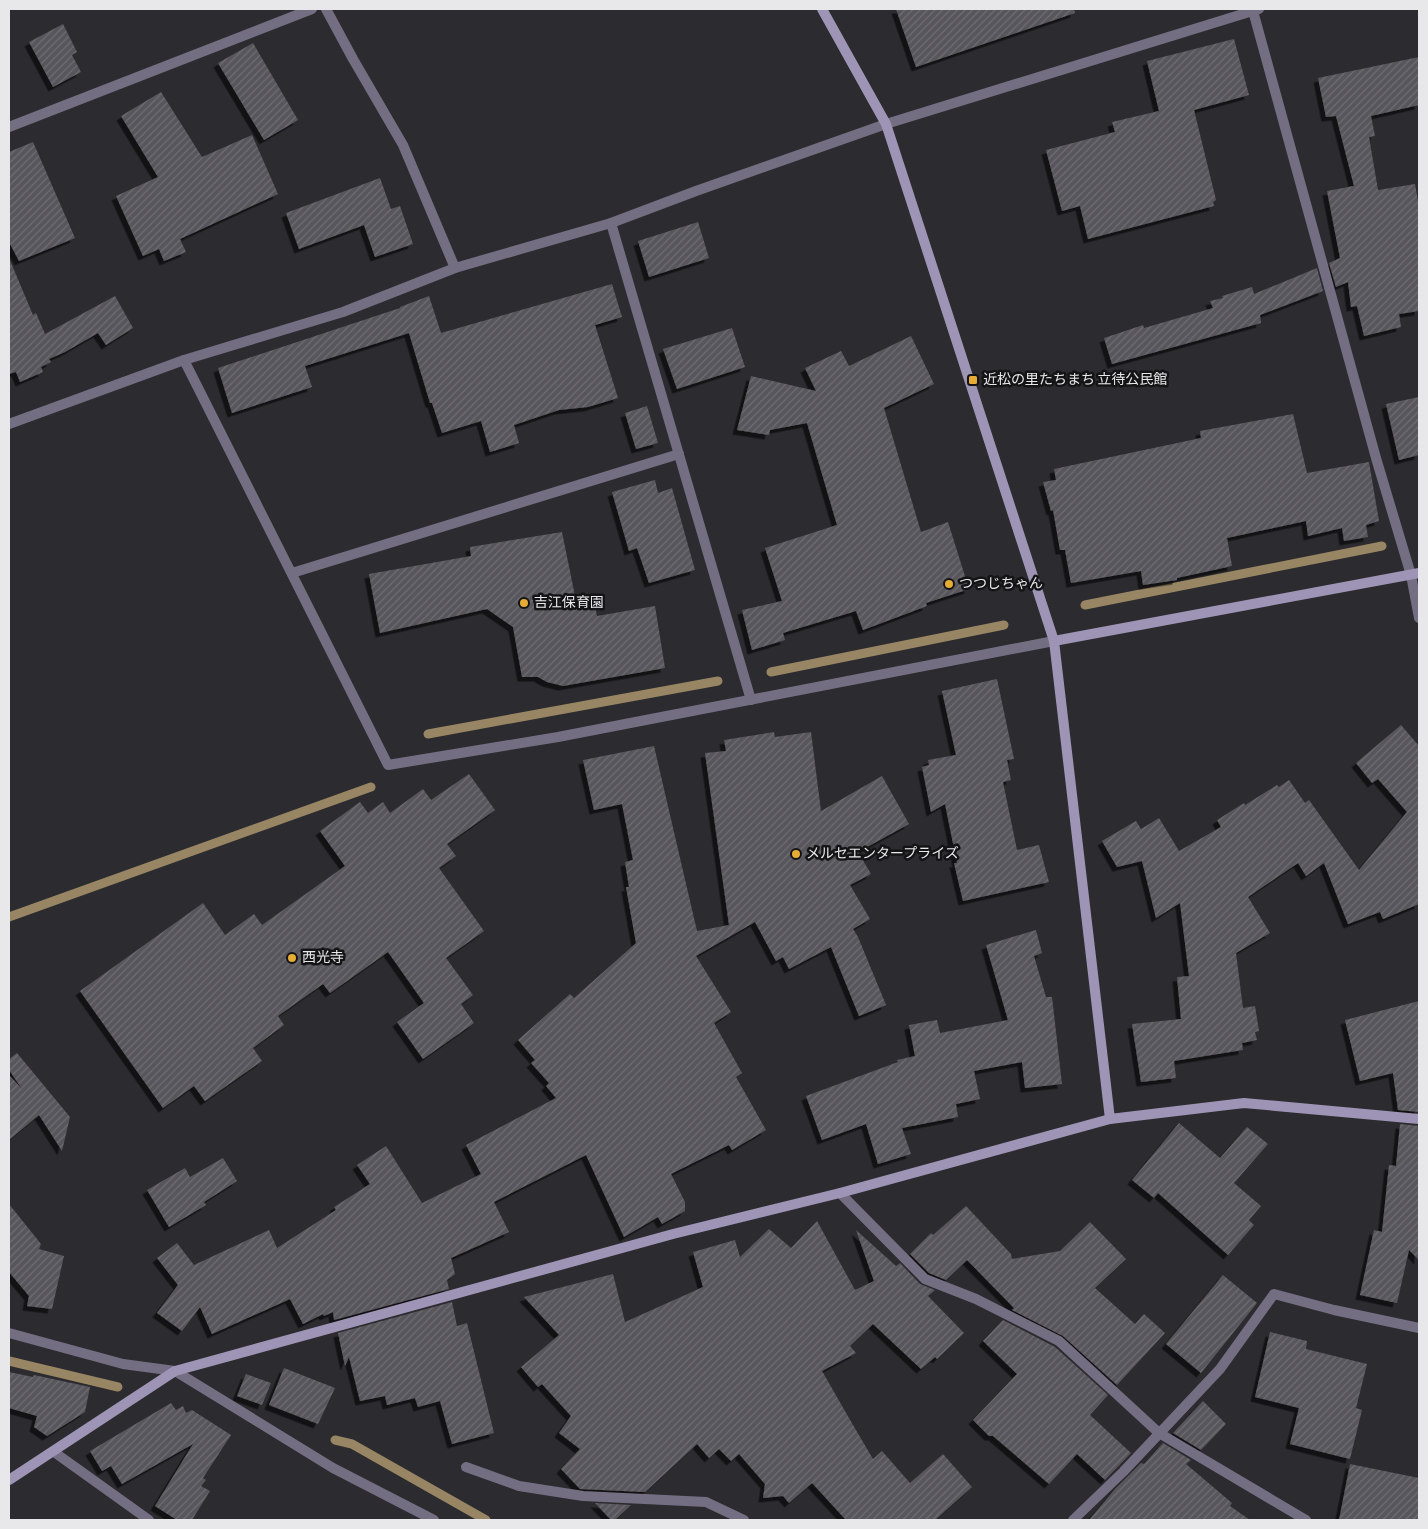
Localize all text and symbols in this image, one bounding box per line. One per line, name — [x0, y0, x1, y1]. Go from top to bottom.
place label: 近松の里たちまち 立待公民館 — [983, 372, 1167, 387]
marker: 近松の里たちまち 立待公民館 — [967, 374, 979, 386]
place label: つつじちゃん — [959, 576, 1043, 591]
marker: つつじちゃん — [943, 578, 955, 590]
place label: 吉江保育園 — [534, 595, 604, 610]
marker: 吉江保育園 — [518, 597, 530, 609]
place label: メルセエンタープライズ — [806, 845, 959, 861]
marker: メルセエンタープライズ — [790, 848, 802, 860]
place label: 西光寺 — [302, 950, 344, 965]
marker: 西光寺 — [286, 952, 298, 964]

